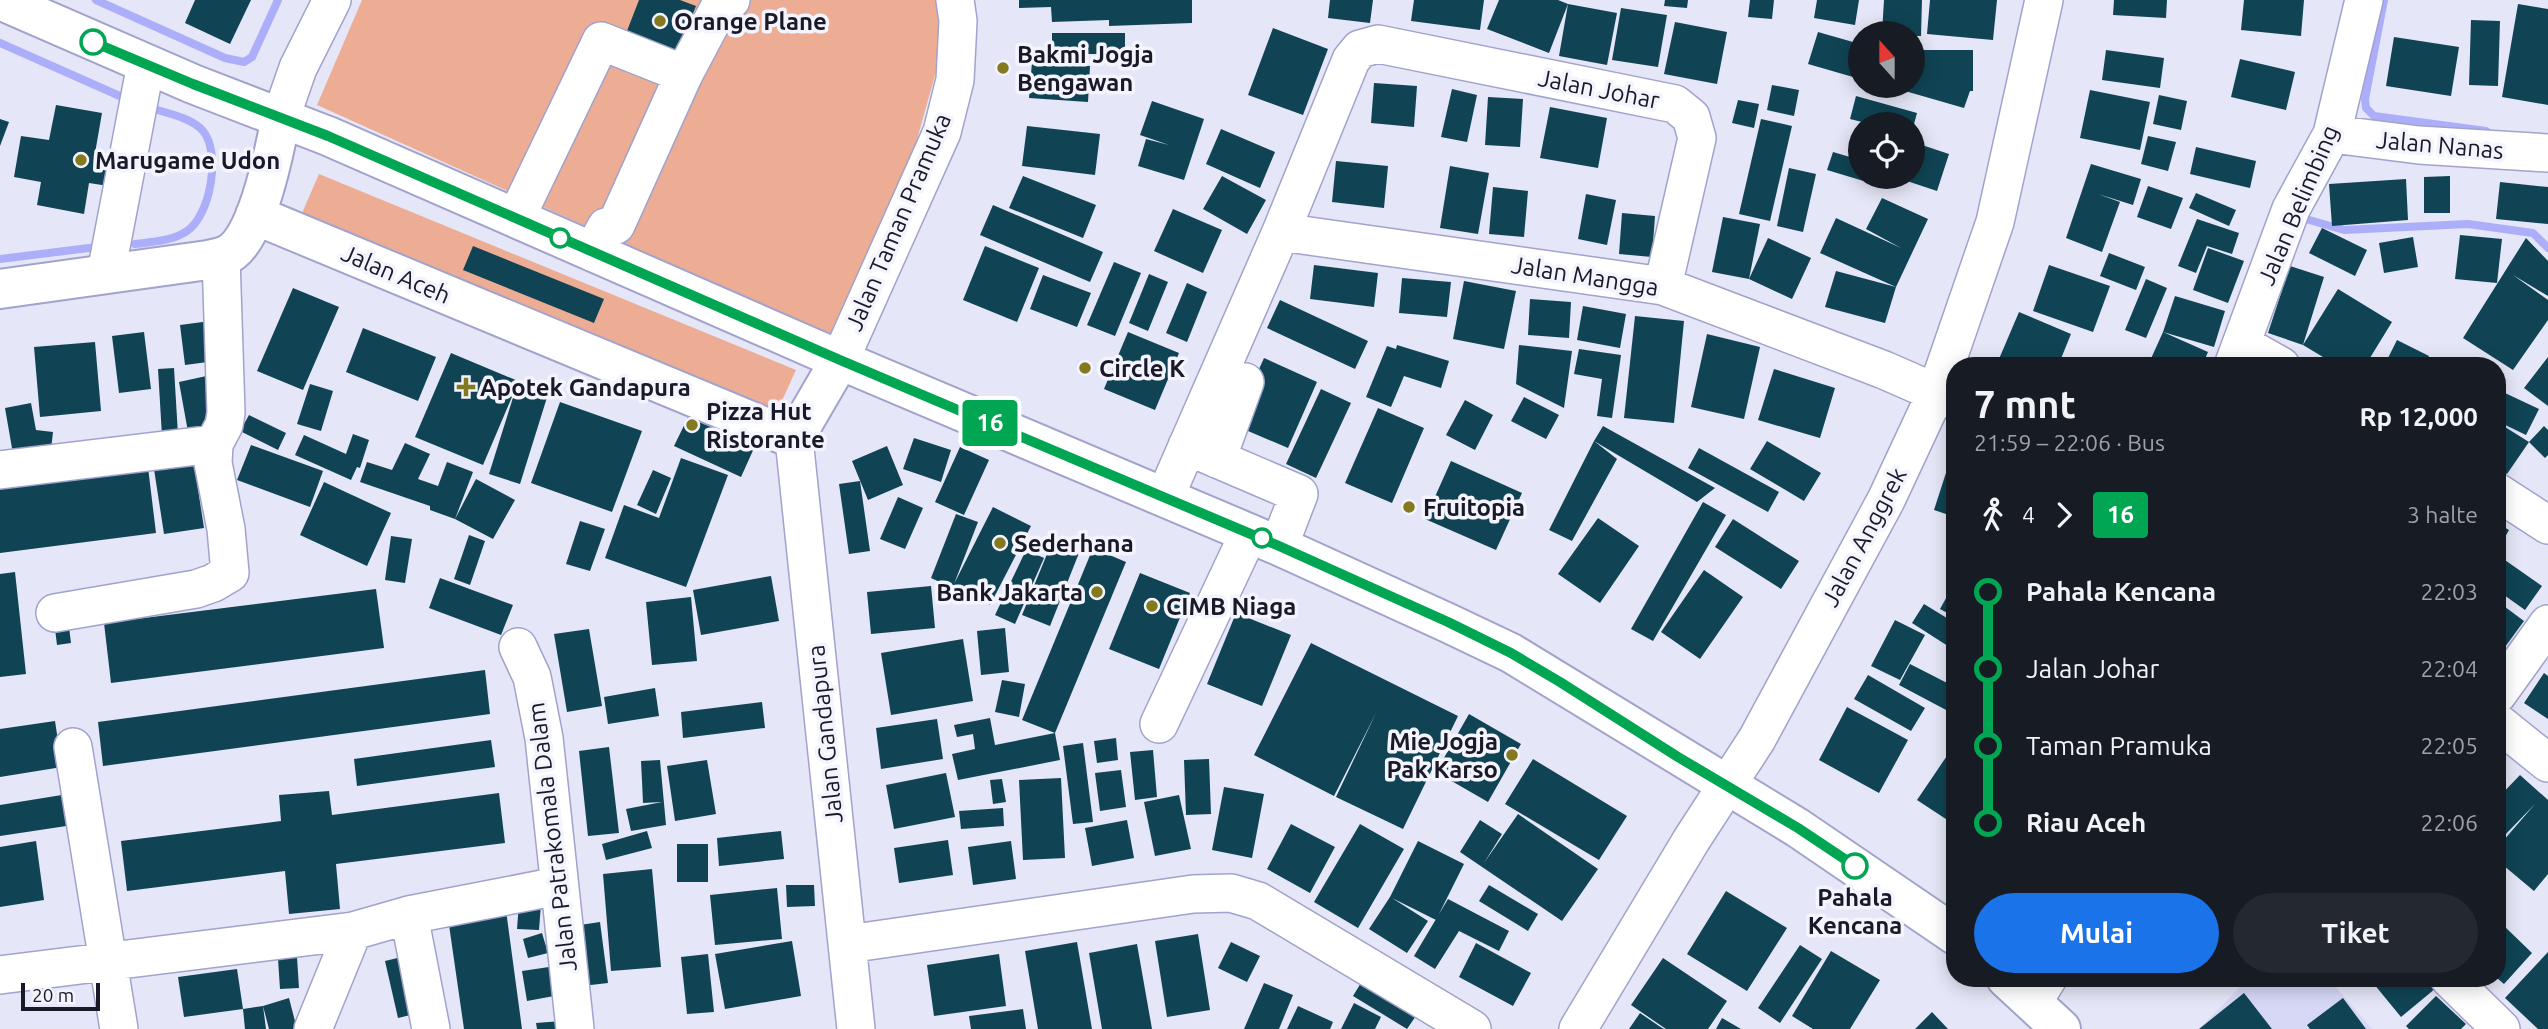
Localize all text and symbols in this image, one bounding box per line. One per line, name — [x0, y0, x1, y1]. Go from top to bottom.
place label: Orange Plane — [674, 8, 827, 35]
marker: Orange Plane — [652, 13, 668, 29]
north arrow — [1848, 21, 1925, 98]
map controls — [1848, 21, 1925, 189]
unlabelled marker — [80, 29, 106, 55]
place label: Bakmi Jogja Bengawan — [1017, 41, 1154, 96]
marker: Bakmi Jogja Bengawan — [995, 60, 1011, 76]
street label: Jalan Johar — [1536, 64, 1662, 114]
street label: Jalan Taman Pramuka — [840, 109, 956, 335]
button: locate — [1848, 112, 1925, 189]
street label: Jalan Belimbing — [2252, 121, 2344, 289]
street label: Jalan Nanas — [2375, 126, 2505, 164]
place label: Marugame Udon — [95, 147, 280, 174]
marker: Marugame Udon — [73, 152, 89, 168]
unlabelled marker — [550, 228, 570, 248]
street label: Jalan Aceh — [338, 239, 454, 309]
street label: Jalan Mangga — [1509, 251, 1661, 301]
place label: Circle K — [1099, 355, 1185, 382]
marker: Circle K — [1077, 360, 1093, 376]
place label: Apotek Gandapura — [480, 374, 691, 401]
marker: Apotek Gandapura — [458, 379, 474, 395]
text: 7 mnt — [1974, 383, 2076, 425]
place label: Pizza Hut Ristorante — [706, 398, 825, 453]
line badge: 16 — [958, 400, 1021, 446]
text: Rp 12,000 — [2359, 402, 2478, 431]
text: 16 — [976, 409, 1004, 436]
marker: Pizza Hut Ristorante — [684, 417, 700, 433]
text: 21:59 – 22:06 · Bus — [1974, 430, 2165, 455]
street label: Jalan Anggrek — [1816, 463, 1912, 611]
place label: Fruitopia — [1423, 494, 1525, 521]
icon: walk — [1974, 496, 2012, 534]
icon: forward — [2045, 496, 2083, 534]
marker: Fruitopia — [1401, 499, 1417, 515]
text: 16 — [2107, 501, 2134, 528]
text: 4 — [2022, 502, 2035, 527]
text: 3 halte — [2407, 502, 2478, 527]
unlabelled marker — [1252, 528, 1272, 548]
place label: Sederhana — [1014, 530, 1134, 557]
marker: Sederhana — [992, 535, 1008, 551]
text: Pahala Kencana — [2026, 577, 2216, 606]
place label: Bank Jakarta — [936, 579, 1083, 606]
text: 22:03 — [2420, 579, 2478, 604]
marker: Bank Jakarta — [1089, 584, 1105, 600]
place label: CIMB Niaga — [1166, 593, 1296, 620]
marker: CIMB Niaga — [1144, 598, 1160, 614]
street label: Jalan Gandapura — [802, 643, 848, 825]
text: Jalan Johar — [2026, 654, 2159, 683]
text: 22:04 — [2420, 656, 2478, 681]
street label: Jalan Patrakomala Dalam — [522, 701, 582, 973]
place label: Mie Jogja Pak Karso — [1387, 728, 1498, 783]
text: Taman Pramuka — [2026, 731, 2212, 760]
text: 22:05 — [2420, 733, 2478, 758]
marker: Mie Jogja Pak Karso — [1504, 747, 1520, 763]
text: Riau Aceh — [2026, 808, 2146, 837]
text: 22:06 — [2420, 810, 2478, 835]
marker: Pahala Kencana — [1842, 853, 1868, 879]
place label: Pahala Kencana — [1808, 884, 1902, 939]
button: Mulai — [1974, 893, 2219, 973]
button: Tiket — [2233, 893, 2478, 973]
scale bar — [21, 980, 100, 1012]
text: 20 m — [32, 984, 74, 1006]

